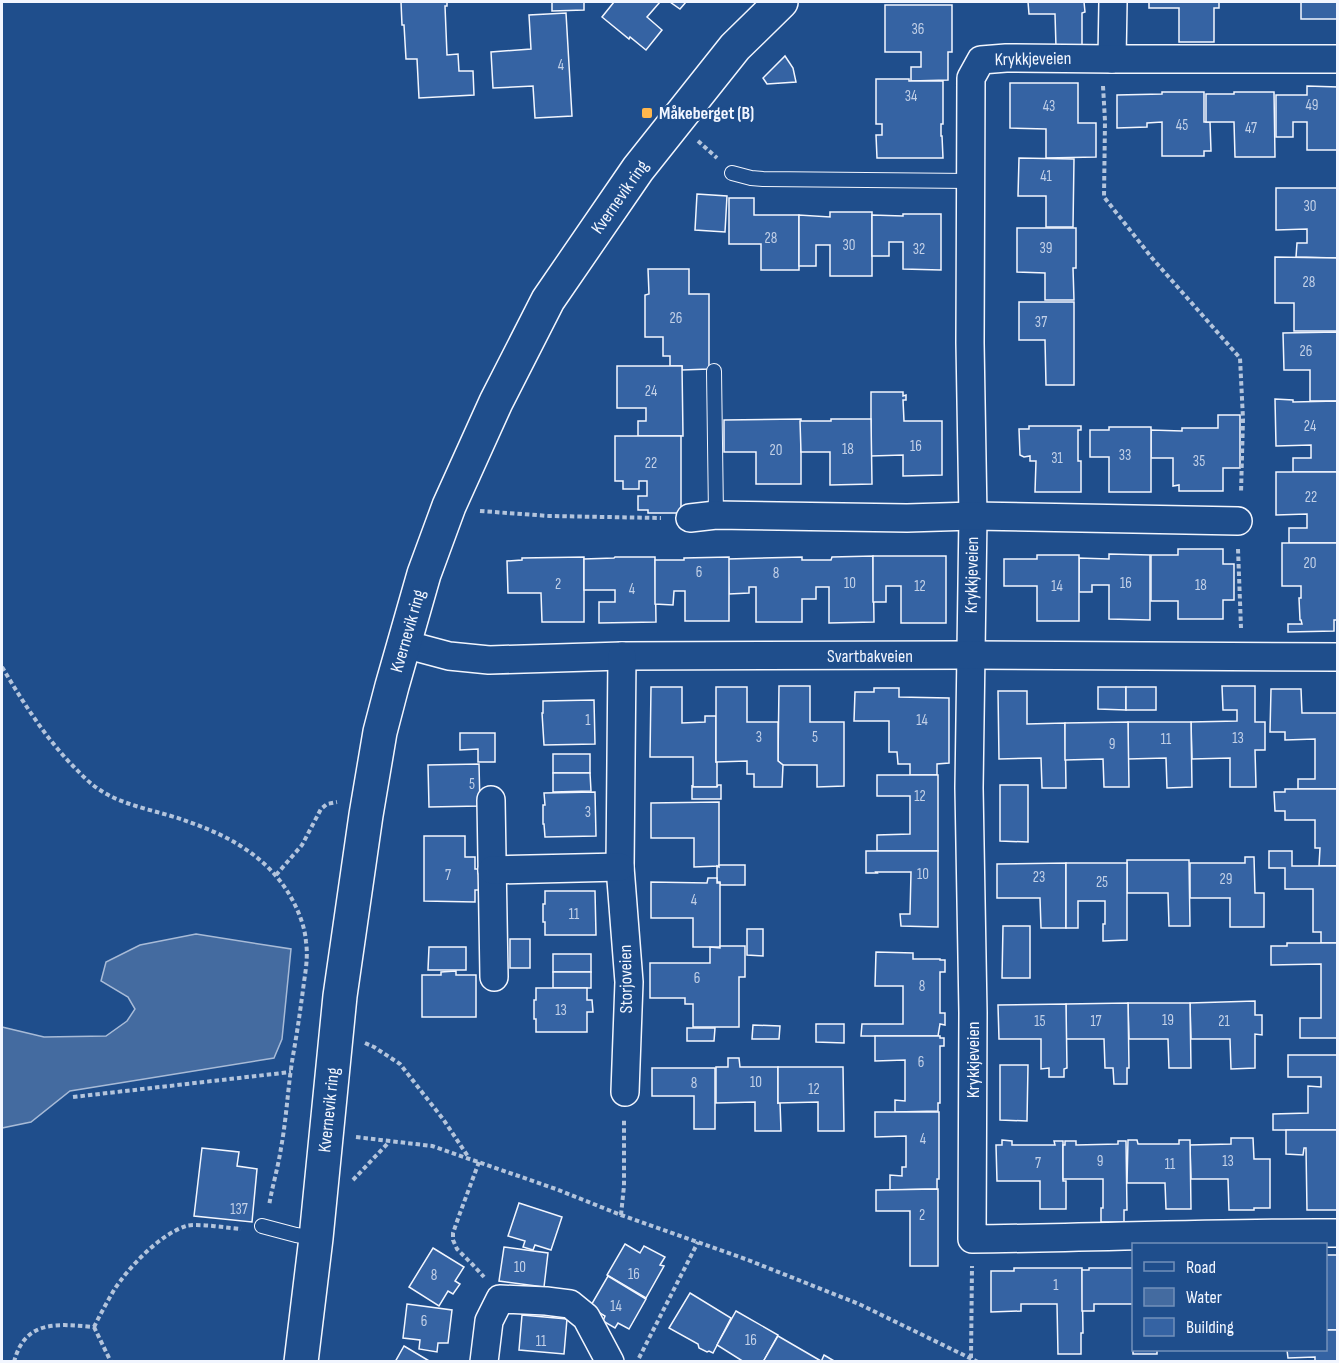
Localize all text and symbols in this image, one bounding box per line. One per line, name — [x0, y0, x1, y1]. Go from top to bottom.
house number: 36 — [912, 20, 924, 39]
street label: Krykkjeveien — [994, 48, 1072, 70]
house number: 4 — [558, 56, 564, 75]
house number: 34 — [905, 87, 917, 106]
house number: 49 — [1306, 96, 1318, 115]
house number: 43 — [1043, 97, 1055, 116]
place label: Måkeberget (B) — [659, 103, 754, 124]
marker: Måkeberget (B) — [640, 106, 654, 120]
house number: 45 — [1176, 116, 1188, 135]
house number: 47 — [1245, 119, 1257, 138]
street label: Kvernevik ring — [587, 156, 653, 238]
house number: 41 — [1040, 167, 1053, 186]
house number: 30 — [1304, 197, 1316, 216]
house number: 28 — [765, 229, 777, 248]
house number: 30 — [843, 236, 855, 255]
house number: 39 — [1040, 239, 1052, 258]
house number: 32 — [913, 240, 925, 259]
house number: 28 — [1303, 273, 1315, 292]
house number: 26 — [670, 309, 682, 328]
house number: 37 — [1035, 313, 1047, 332]
house number: 26 — [1300, 342, 1312, 361]
house number: 24 — [645, 382, 657, 401]
house number: 24 — [1304, 417, 1316, 436]
house number: 16 — [910, 437, 922, 456]
house number: 18 — [842, 440, 854, 459]
house number: 20 — [770, 441, 782, 460]
house number: 33 — [1119, 446, 1131, 465]
house number: 31 — [1051, 449, 1064, 468]
house number: 35 — [1193, 452, 1205, 471]
house number: 22 — [645, 454, 657, 473]
house number: 22 — [1305, 488, 1317, 507]
street label: Krykkjeveien — [961, 536, 983, 614]
house number: 20 — [1304, 554, 1316, 573]
house number: 6 — [696, 563, 702, 582]
house number: 8 — [773, 564, 779, 583]
house number: 10 — [844, 574, 856, 593]
house number: 16 — [1120, 574, 1132, 593]
house number: 2 — [555, 575, 561, 594]
house number: 18 — [1195, 576, 1207, 595]
house number: 12 — [914, 577, 926, 596]
house number: 14 — [1051, 577, 1063, 596]
house number: 4 — [629, 580, 635, 599]
street label: Kvernevik ring — [386, 587, 430, 675]
street label: Svartbakveien — [827, 646, 913, 667]
house number: 1 — [585, 711, 591, 730]
house number: 14 — [916, 711, 928, 730]
house number: 3 — [756, 728, 762, 747]
house number: 5 — [812, 728, 818, 747]
house number: 13 — [1232, 729, 1244, 748]
house number: 11 — [1161, 730, 1172, 749]
house number: 9 — [1109, 735, 1115, 754]
house number: 5 — [469, 775, 475, 794]
house number: 12 — [914, 787, 926, 806]
house number: 3 — [585, 803, 591, 822]
house number: 10 — [917, 865, 929, 884]
house number: 7 — [445, 866, 451, 885]
house number: 23 — [1033, 868, 1045, 887]
house number: 29 — [1220, 870, 1232, 889]
house number: 25 — [1096, 873, 1108, 892]
house number: 4 — [691, 891, 697, 910]
house number: 11 — [569, 905, 580, 924]
street label: Storjoveien — [615, 945, 637, 1013]
house number: 6 — [694, 969, 700, 988]
house number: 8 — [919, 977, 925, 996]
house number: 13 — [555, 1001, 567, 1020]
house number: 19 — [1162, 1011, 1174, 1030]
house number: 15 — [1034, 1012, 1046, 1031]
house number: 17 — [1090, 1012, 1102, 1031]
house number: 21 — [1218, 1012, 1230, 1031]
street label: Krykkjeveien — [963, 1022, 984, 1098]
house number: 6 — [918, 1053, 924, 1072]
street label: Kvernevik ring — [314, 1067, 344, 1153]
house number: 10 — [750, 1073, 762, 1092]
house number: 8 — [691, 1074, 697, 1093]
house number: 12 — [808, 1080, 820, 1099]
house number: 4 — [920, 1130, 926, 1149]
house number: 9 — [1097, 1152, 1103, 1171]
house number: 13 — [1222, 1152, 1234, 1171]
house number: 7 — [1035, 1154, 1041, 1173]
house number: 11 — [1165, 1155, 1176, 1174]
house number: 137 — [230, 1200, 248, 1219]
house number: 2 — [919, 1206, 925, 1225]
legend — [1132, 1243, 1327, 1351]
text: Road — [1186, 1257, 1216, 1278]
house number: 10 — [514, 1258, 526, 1277]
house number: 16 — [628, 1265, 640, 1284]
house number: 8 — [431, 1266, 437, 1285]
house number: 1 — [1053, 1276, 1059, 1295]
text: Water — [1186, 1287, 1222, 1308]
house number: 14 — [610, 1297, 622, 1316]
house number: 6 — [421, 1312, 427, 1331]
text: Building — [1186, 1317, 1234, 1338]
house number: 16 — [745, 1331, 757, 1350]
house number: 11 — [536, 1332, 547, 1351]

